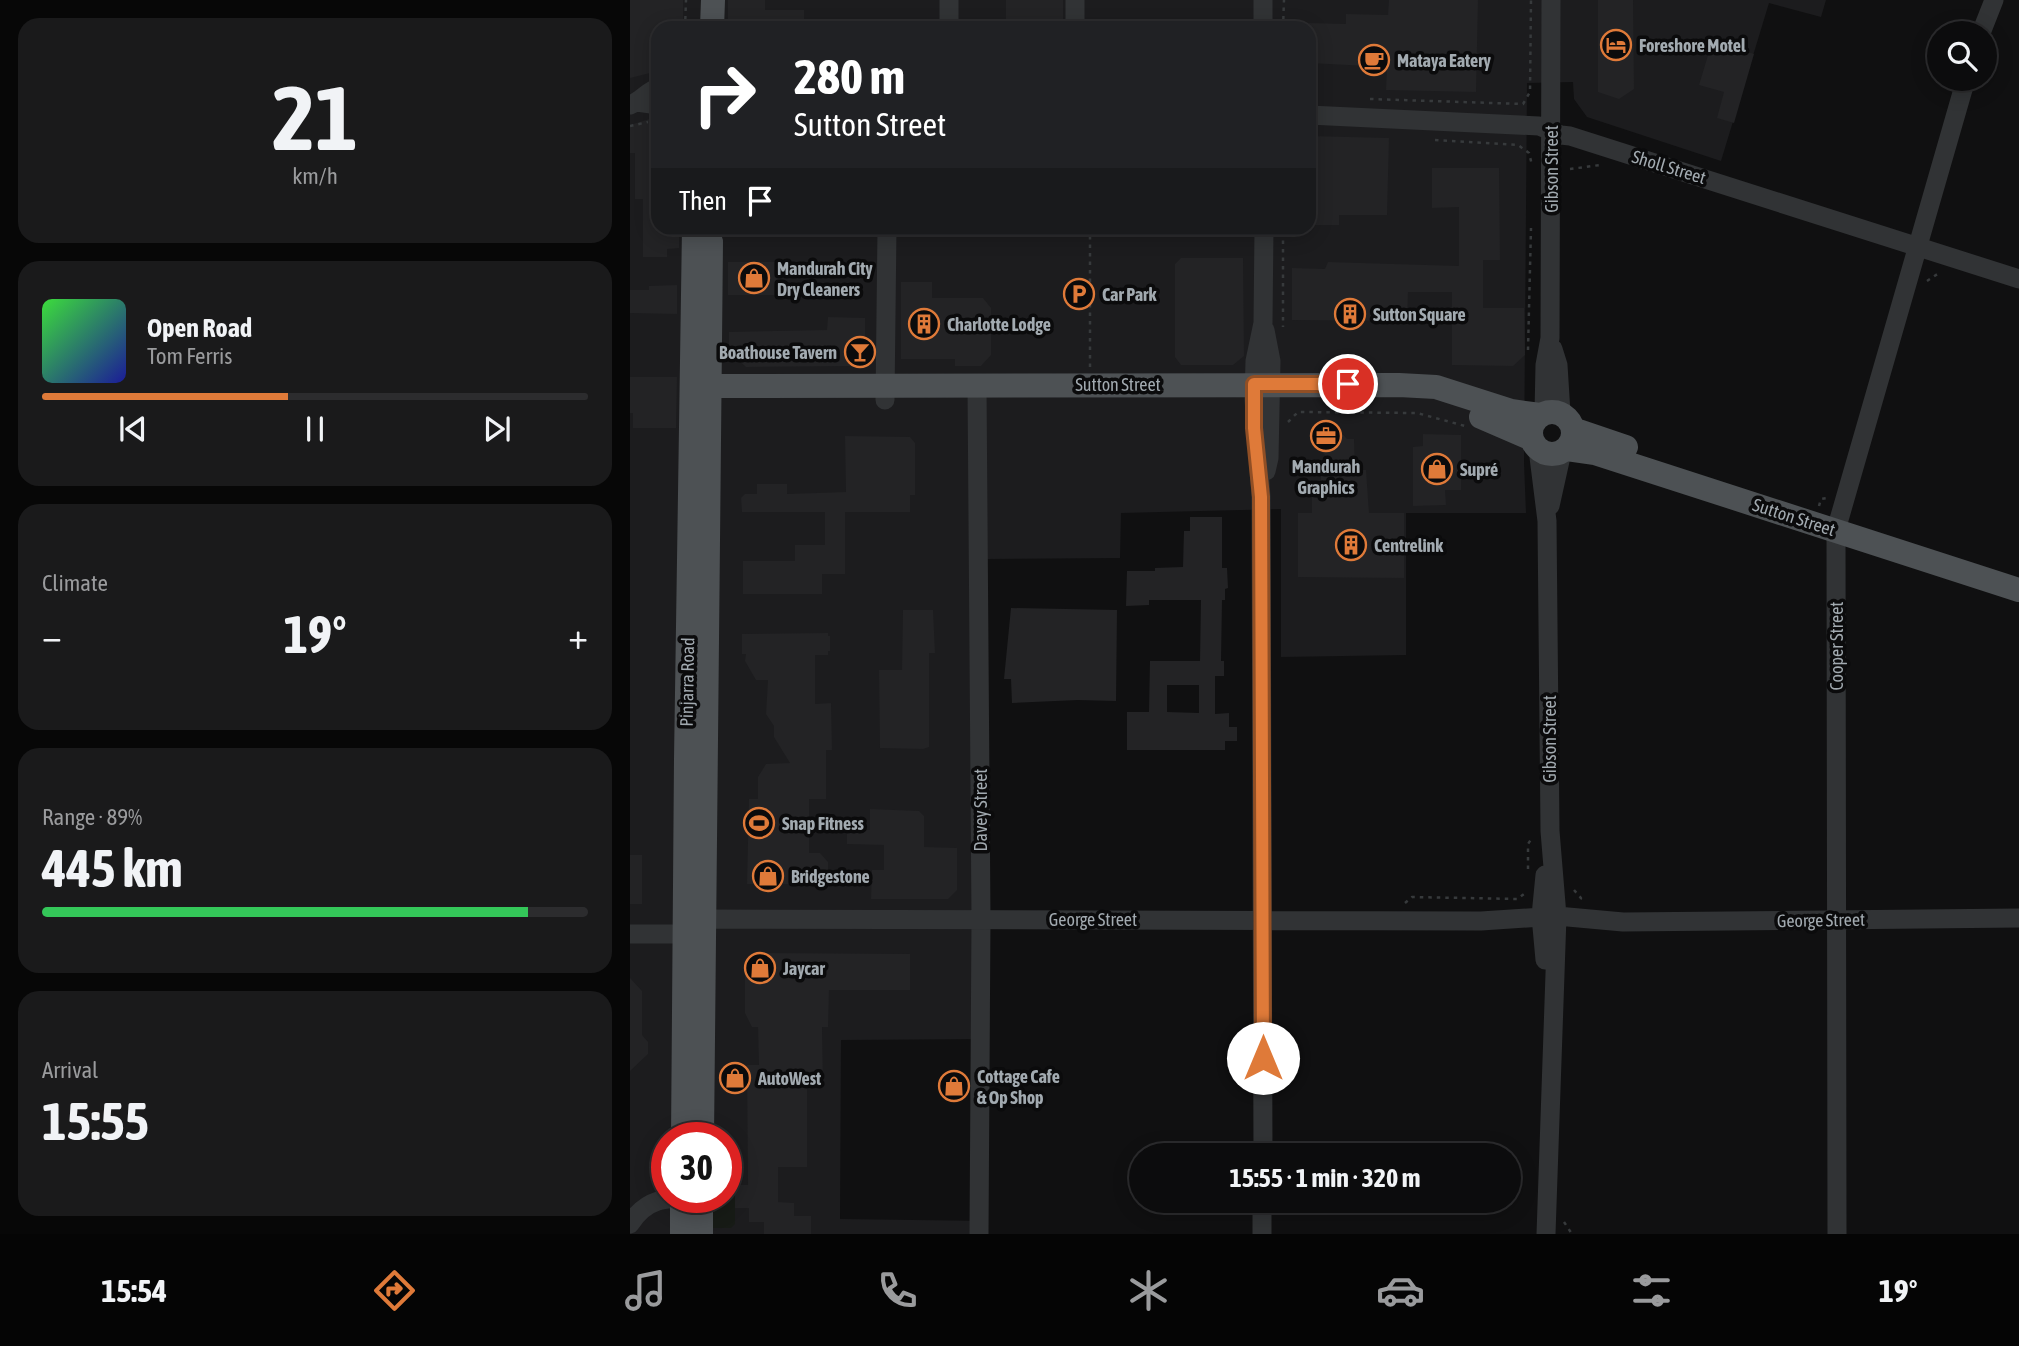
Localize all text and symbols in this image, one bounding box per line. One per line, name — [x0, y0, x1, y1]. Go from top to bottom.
map controls — [1927, 21, 1997, 91]
button: search — [1927, 21, 1997, 91]
hotel icon: Foreshore Motel — [1599, 28, 1633, 62]
place label: Foreshore Motel — [1639, 35, 1746, 56]
cafe icon: Mataya Eatery — [1357, 43, 1391, 77]
text: 280 m — [794, 48, 905, 104]
icon: right — [679, 49, 770, 140]
place label: Mataya Eatery — [1397, 50, 1492, 71]
text: 21 — [272, 65, 358, 169]
text: Sutton Street — [794, 106, 946, 143]
street label: Gibson Street — [1541, 125, 1562, 213]
street label: Sholl Street — [1629, 146, 1709, 188]
text: km/h — [292, 163, 338, 189]
icon: arrive — [741, 182, 779, 220]
text: Then — [679, 186, 727, 216]
place label: Mandurah City Dry Cleaners — [777, 258, 873, 300]
shop icon: Mandurah City Dry Cleaners — [737, 261, 771, 295]
parking icon: Car Park — [1062, 277, 1096, 311]
place label: Car Park — [1102, 284, 1157, 305]
building icon: Sutton Square — [1333, 297, 1367, 331]
place label: Sutton Square — [1373, 304, 1466, 325]
building icon: Charlotte Lodge — [907, 307, 941, 341]
text: Open Road — [147, 313, 252, 343]
place label: Charlotte Lodge — [947, 314, 1051, 335]
bar icon: Boathouse Tavern — [843, 335, 877, 369]
place label: Boathouse Tavern — [719, 342, 837, 363]
text: Tom Ferris — [147, 343, 232, 369]
pin — [1318, 354, 1378, 414]
icon: arrive — [1329, 365, 1367, 403]
street label: Sutton Street — [1075, 374, 1161, 395]
icon: previous — [114, 410, 152, 448]
icon: pause — [296, 410, 334, 448]
icon: next — [478, 410, 516, 448]
office icon: Mandurah Graphics — [1309, 419, 1343, 453]
shop icon: Supré — [1420, 452, 1454, 486]
place label: Mandurah Graphics — [1292, 456, 1360, 498]
place label: Supré — [1460, 459, 1498, 480]
street label: Sutton Street — [1750, 494, 1838, 540]
building icon: Centrelink — [1334, 528, 1368, 562]
place label: Centrelink — [1374, 535, 1444, 556]
text: Climate — [42, 570, 108, 596]
street label: Cooper Street — [1826, 602, 1847, 691]
text: 19° — [283, 604, 347, 664]
text: − — [42, 614, 62, 657]
text: + — [568, 614, 588, 657]
street label: Pinjarra Road — [676, 637, 698, 727]
street label: Gibson Street — [1539, 695, 1560, 783]
street label: Davey Street — [970, 768, 991, 852]
text: Range · 89% — [42, 804, 142, 830]
sports icon: Snap Fitness — [742, 806, 776, 840]
place label: Snap Fitness — [782, 813, 864, 834]
text: 445 km — [42, 838, 183, 898]
shop icon: Bridgestone — [751, 859, 785, 893]
place label: Bridgestone — [791, 866, 870, 887]
street label: George Street — [1049, 909, 1137, 930]
street label: George Street — [1777, 909, 1865, 931]
shop icon: Jaycar — [743, 951, 777, 985]
place label: Jaycar — [782, 958, 825, 979]
position arrow — [1226, 1021, 1300, 1095]
text: Arrival — [42, 1057, 98, 1083]
shop icon: AutoWest — [718, 1061, 752, 1095]
place label: Cottage Cafe & Op Shop — [977, 1066, 1060, 1108]
place label: AutoWest — [757, 1068, 822, 1089]
shop icon: Cottage Cafe & Op Shop — [937, 1069, 971, 1103]
text: 15:55 — [42, 1091, 149, 1151]
speed limit sign: 30 — [651, 1122, 742, 1213]
text: 15:55 · 1 min · 320 m — [1230, 1163, 1420, 1193]
icon: directions — [370, 1266, 419, 1315]
icon: music — [621, 1266, 670, 1315]
icon: phone — [873, 1266, 922, 1315]
icon: climate — [1124, 1266, 1173, 1315]
icon: car — [1376, 1266, 1425, 1315]
icon: filters — [1627, 1266, 1676, 1315]
text: 15:54 — [101, 1272, 167, 1309]
text: 19° — [1879, 1272, 1918, 1309]

